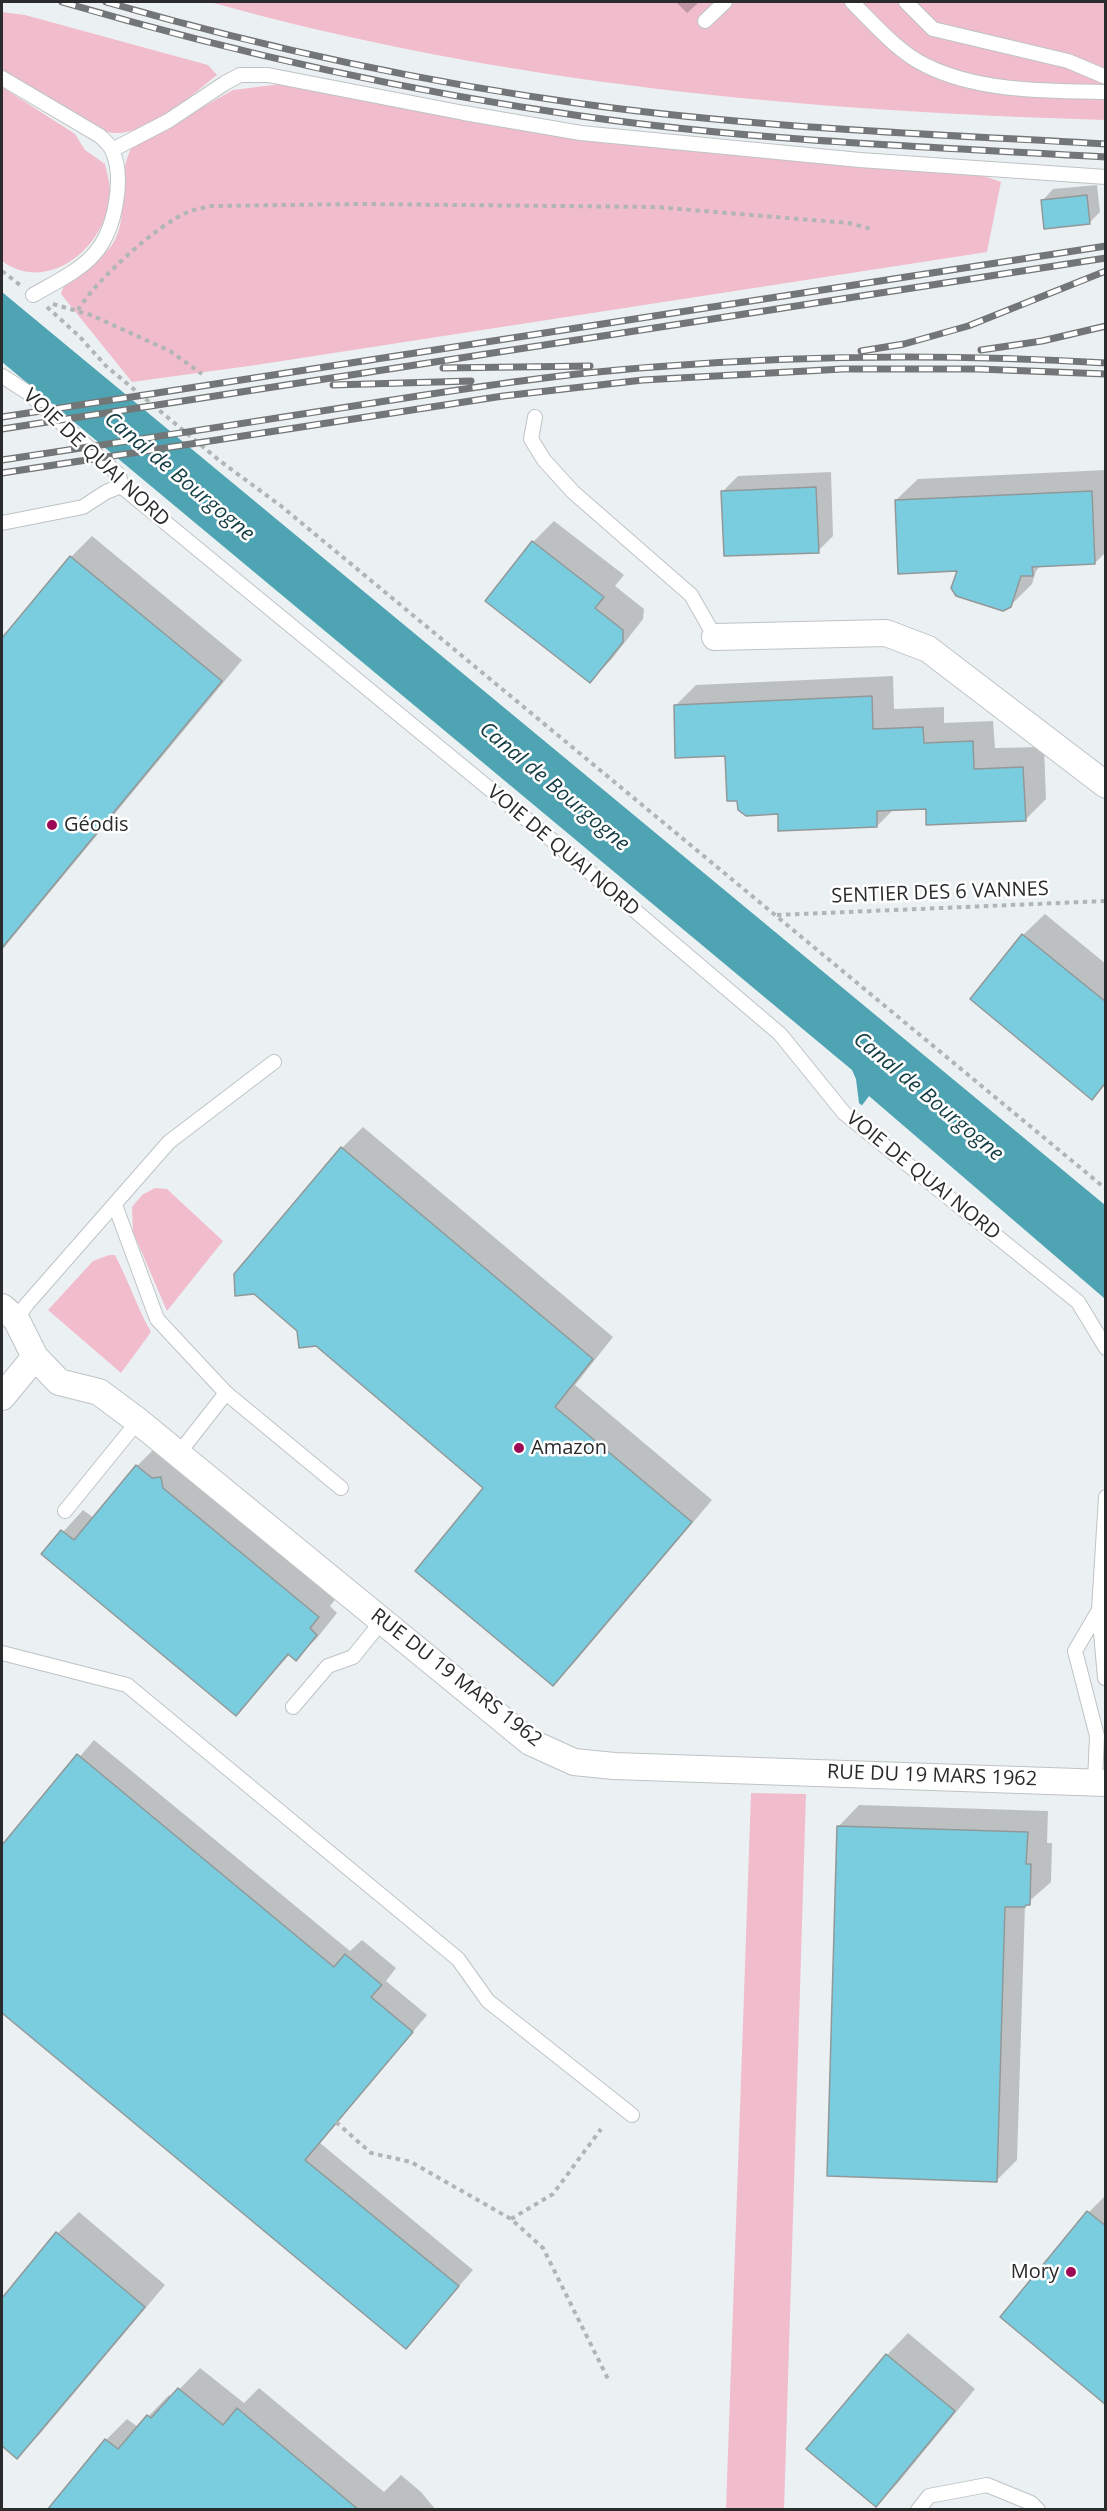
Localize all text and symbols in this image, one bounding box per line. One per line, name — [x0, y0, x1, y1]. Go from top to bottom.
street label: VOIE DE QUAI NORD — [18, 384, 174, 532]
water label: Canal de Bourgogne — [99, 407, 259, 547]
water label: Canal de Bourgogne — [474, 717, 634, 857]
street label: VOIE DE QUAI NORD — [482, 780, 644, 922]
place label: Géodis — [64, 813, 129, 837]
marker: Géodis — [45, 818, 59, 832]
street label: SENTIER DES 6 VANNES — [831, 877, 1049, 909]
water label: Canal de Bourgogne — [848, 1027, 1008, 1167]
street label: VOIE DE QUAI NORD — [841, 1107, 1005, 1245]
place label: Amazon — [531, 1436, 607, 1460]
marker: Amazon — [512, 1441, 526, 1455]
street label: RUE DU 19 MARS 1962 — [366, 1604, 546, 1752]
street label: RUE DU 19 MARS 1962 — [826, 1760, 1038, 1792]
place label: Mory — [1011, 2260, 1059, 2284]
marker: Mory — [1064, 2265, 1078, 2279]

